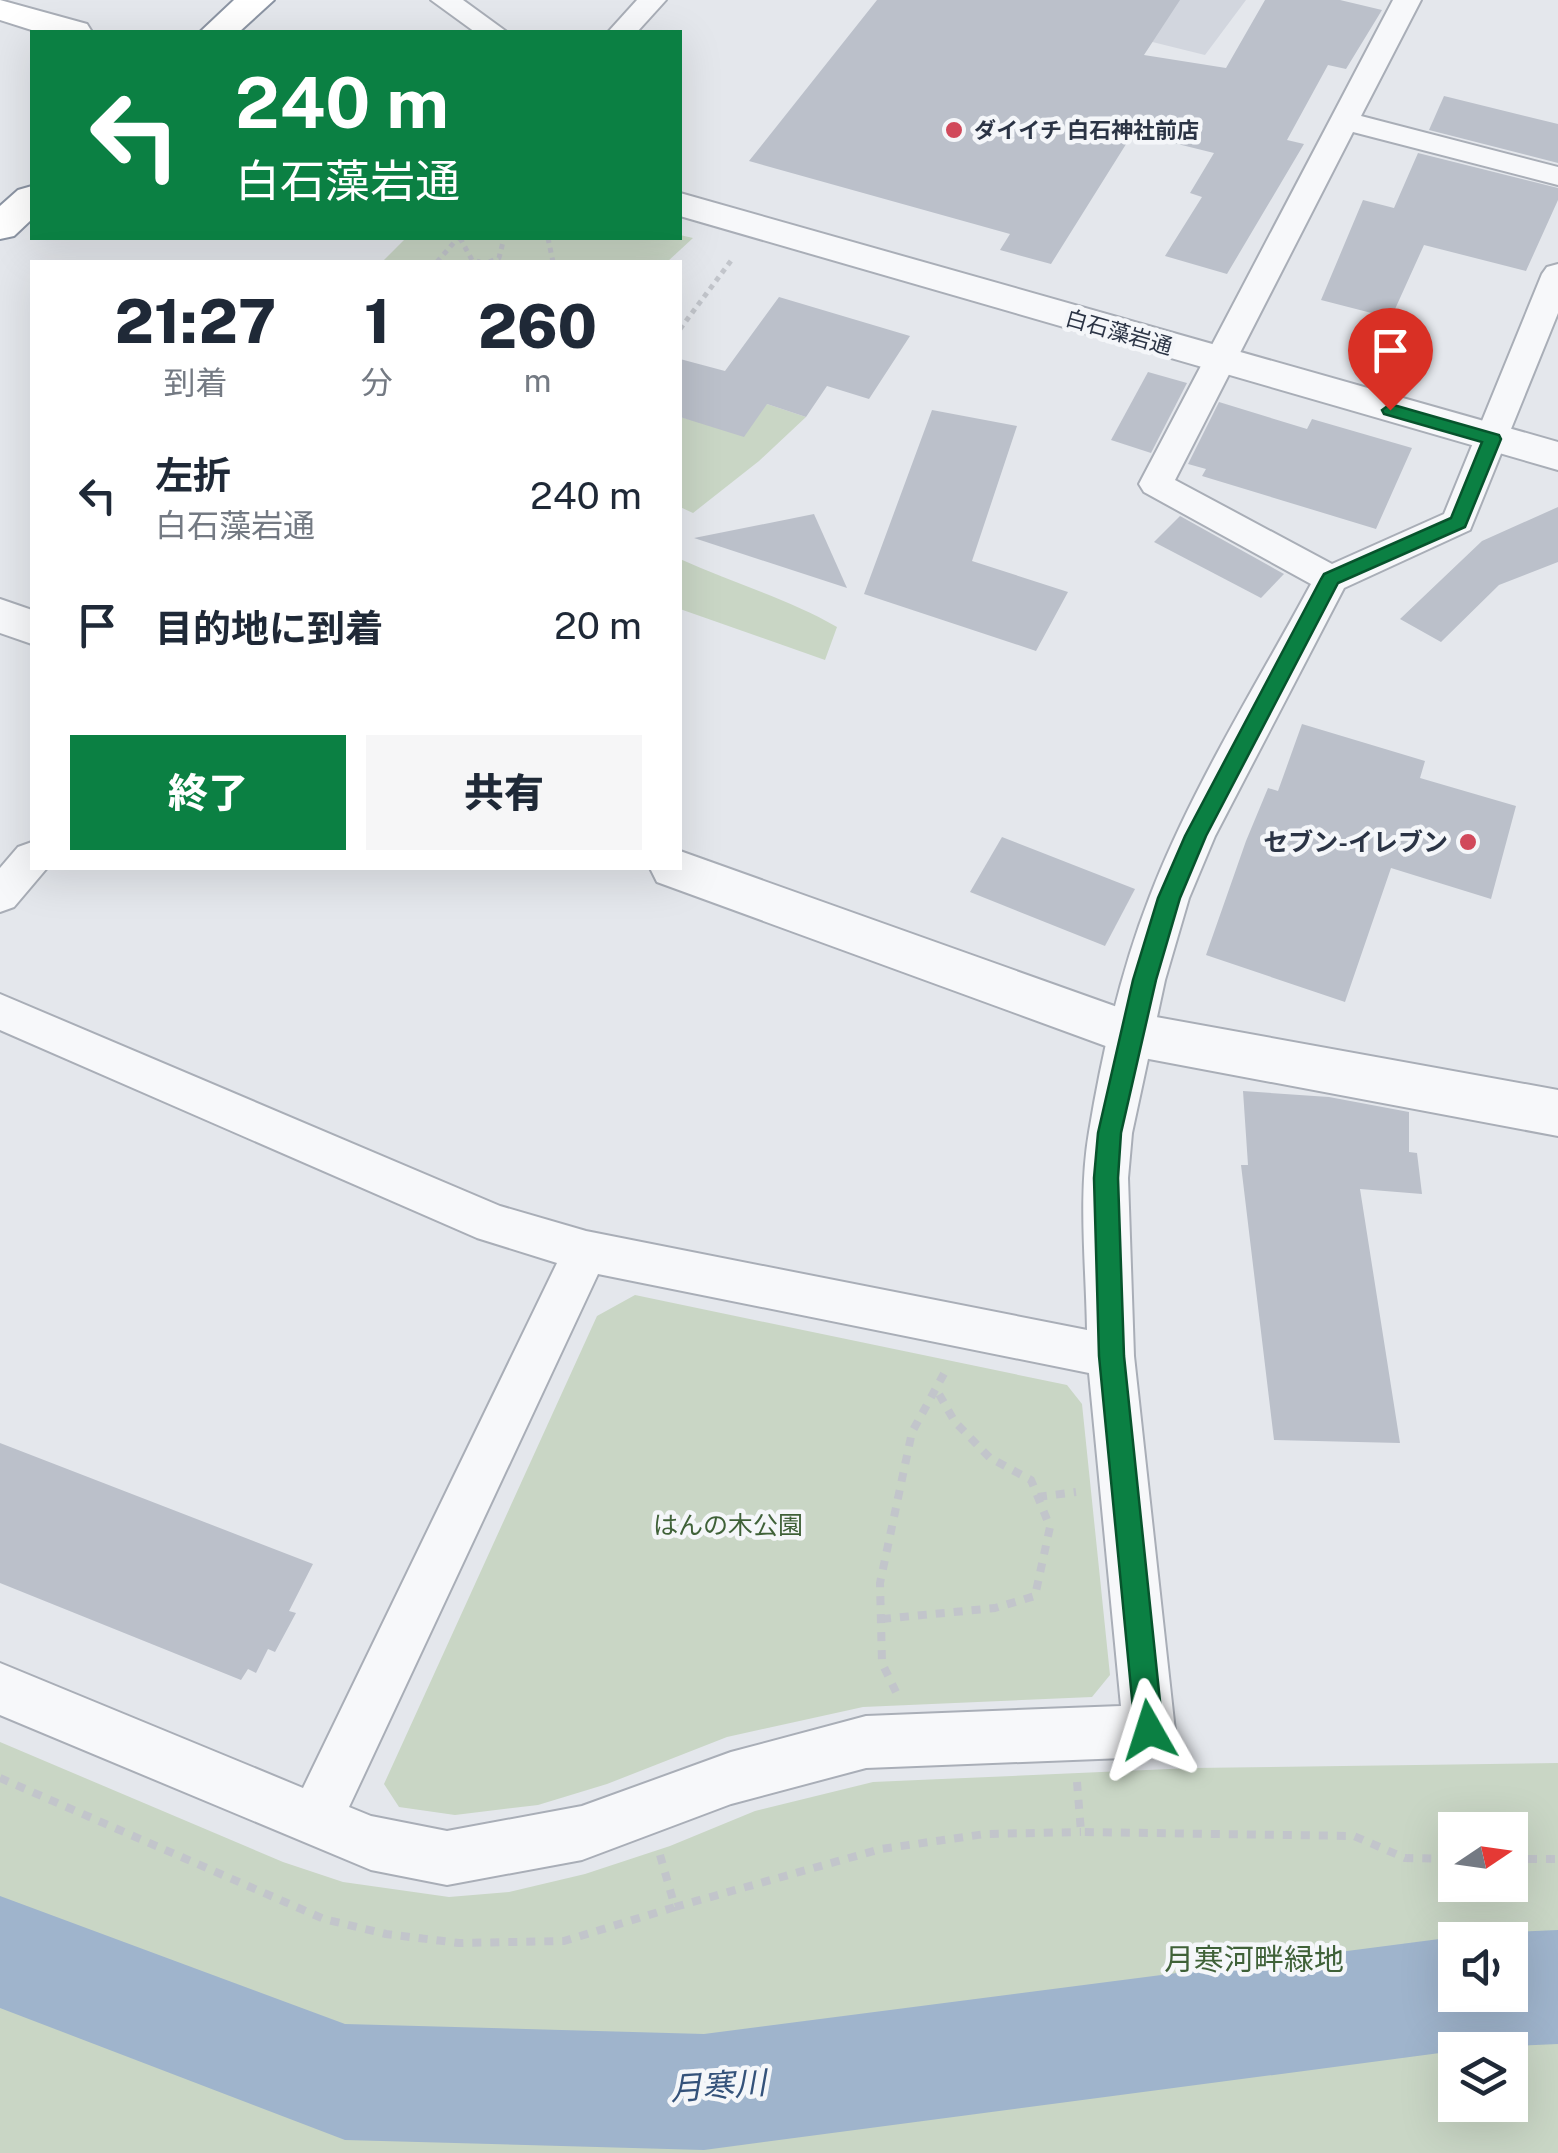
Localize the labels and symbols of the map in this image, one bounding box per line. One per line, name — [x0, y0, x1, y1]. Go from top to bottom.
place label: ダイイチ 白石神社前店 — [974, 117, 1199, 143]
marker: ダイイチ 白石神社前店 — [943, 119, 965, 141]
street label: 白石藻岩通 — [1063, 304, 1175, 360]
pin — [1348, 308, 1433, 411]
place label: セブン-イレブン — [1263, 827, 1448, 857]
marker: セブン-イレブン — [1457, 831, 1479, 853]
park label: はんの木公園 — [653, 1510, 803, 1540]
position arrow — [1097, 1678, 1201, 1782]
north arrow — [1438, 1812, 1528, 1902]
park label: 月寒河畔緑地 — [1164, 1941, 1344, 1977]
water label: 月寒川 — [669, 2063, 770, 2107]

